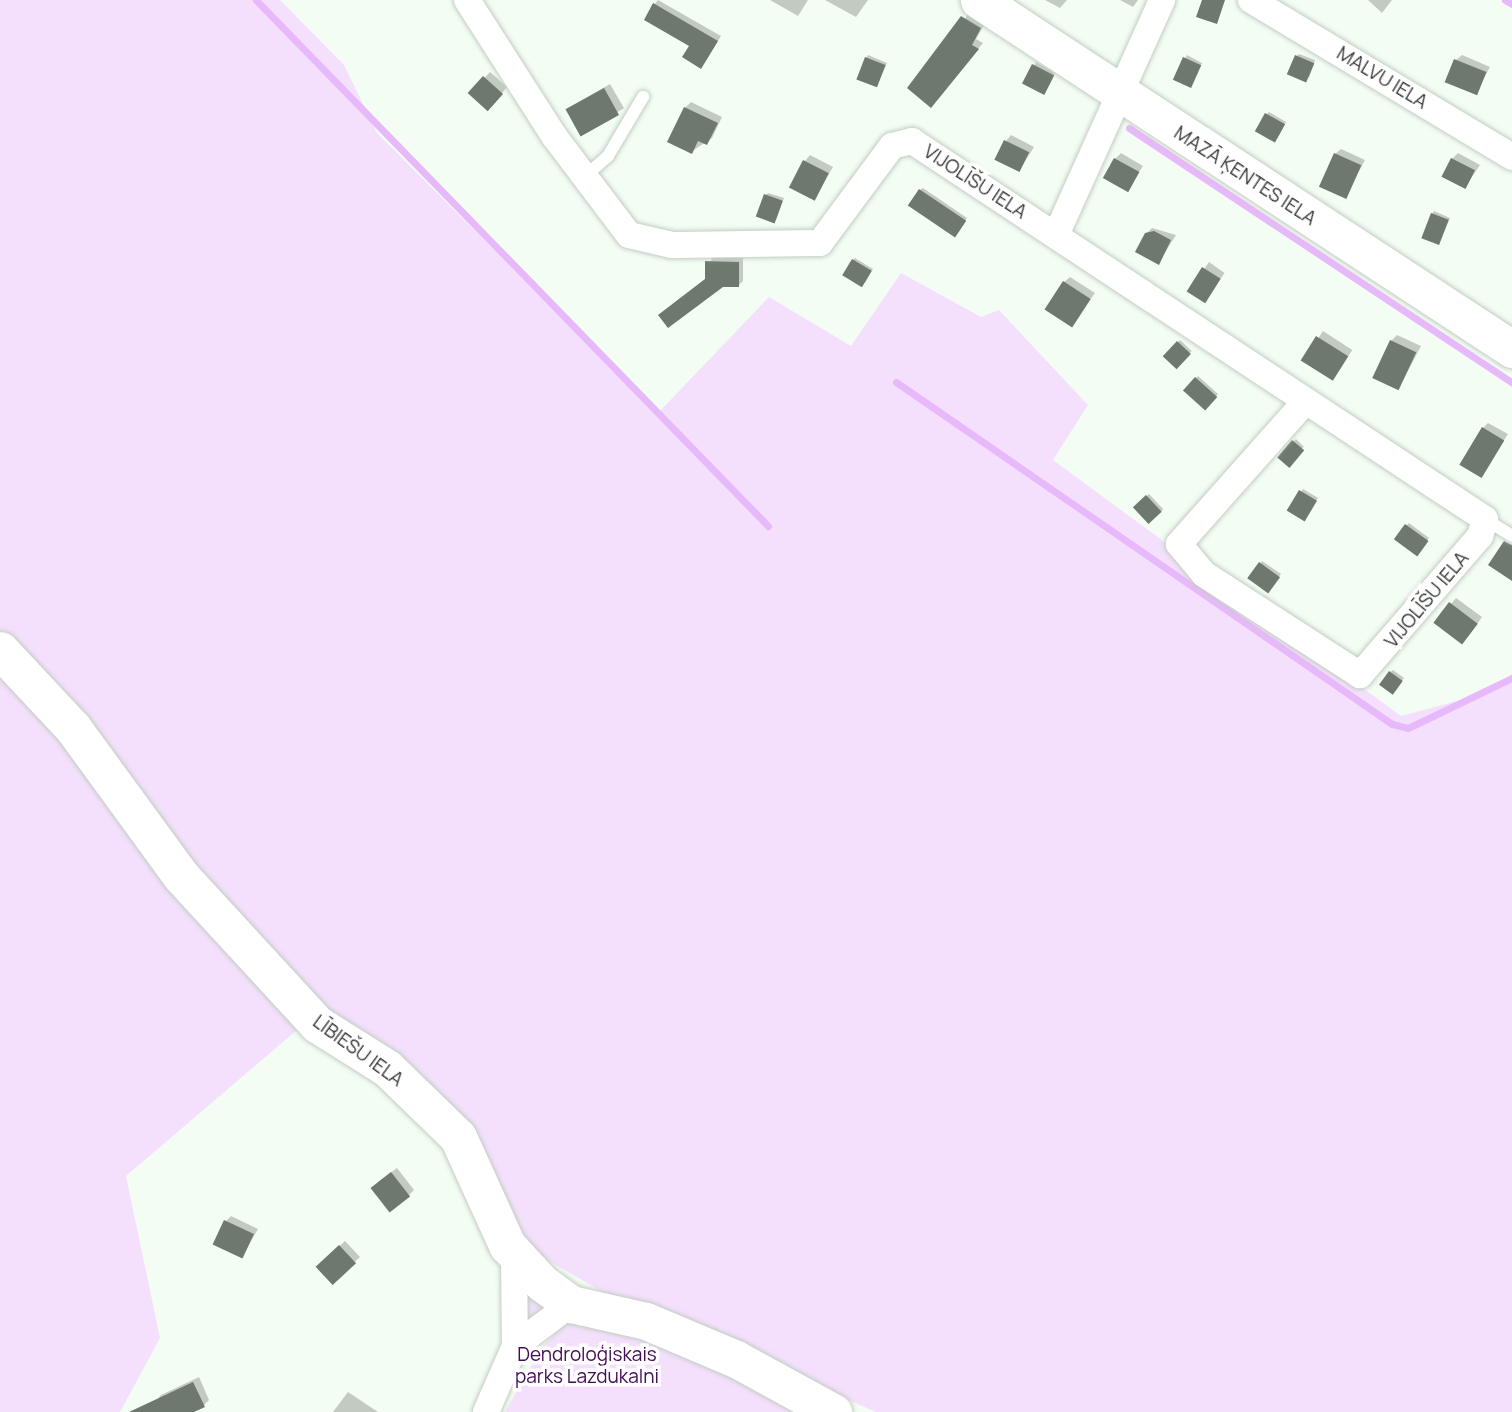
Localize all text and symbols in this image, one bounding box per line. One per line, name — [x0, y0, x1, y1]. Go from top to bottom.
street label: MALVU IELA — [1333, 42, 1431, 114]
street label: MAZĀ ĶENTES IELA — [1170, 122, 1320, 230]
street label: VIJOLĪŠU IELA — [919, 140, 1031, 224]
street label: VIJOLĪŠU IELA — [1380, 547, 1474, 653]
street label: LĪBIEŠU IELA — [308, 1011, 408, 1091]
park label: Dendroloģiskais parks Lazdukalni — [515, 1344, 659, 1388]

